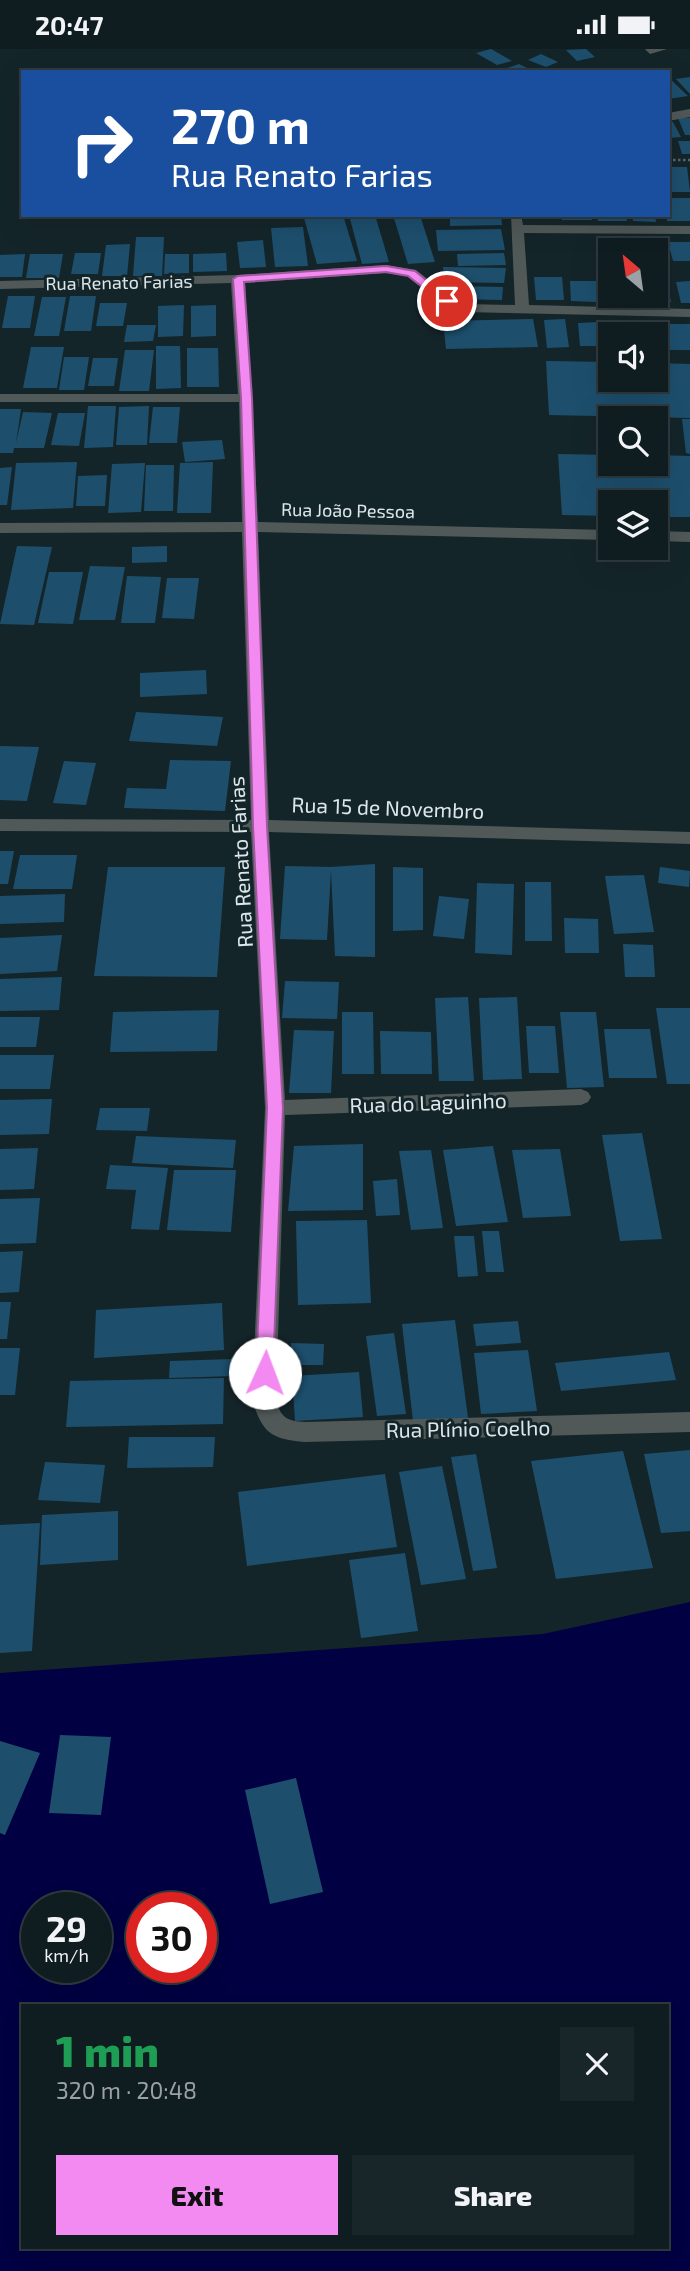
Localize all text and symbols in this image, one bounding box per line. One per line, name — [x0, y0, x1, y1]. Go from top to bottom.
text: 20:47 — [35, 9, 103, 40]
text: 270 m — [171, 95, 310, 154]
icon: right — [56, 98, 147, 189]
text: Rua Renato Farias — [171, 155, 433, 193]
north arrow — [598, 238, 668, 308]
map controls — [598, 238, 668, 560]
street label: Rua Renato Farias — [45, 270, 193, 294]
pin — [417, 271, 477, 331]
icon: arrive — [428, 282, 466, 320]
button: sound — [598, 322, 668, 392]
button: search — [598, 406, 668, 476]
button: layers — [598, 490, 668, 560]
street label: Rua João Pessoa — [281, 498, 415, 522]
street label: Rua Renato Farias — [223, 776, 257, 948]
street label: Rua 15 de Novembro — [291, 791, 485, 823]
street label: Rua do Laguinho — [349, 1087, 507, 1117]
position arrow — [228, 1336, 302, 1410]
street label: Rua Plínio Coelho — [386, 1414, 550, 1442]
speed limit sign: 30 — [126, 1892, 217, 1983]
text: 29 — [46, 1907, 87, 1949]
text: km/h — [44, 1944, 89, 1966]
text: 1 min — [56, 2025, 159, 2075]
button: close — [560, 2027, 634, 2101]
text: 320 m · 20:48 — [56, 2076, 197, 2104]
button: Exit — [56, 2155, 338, 2235]
button: Share — [352, 2155, 634, 2235]

